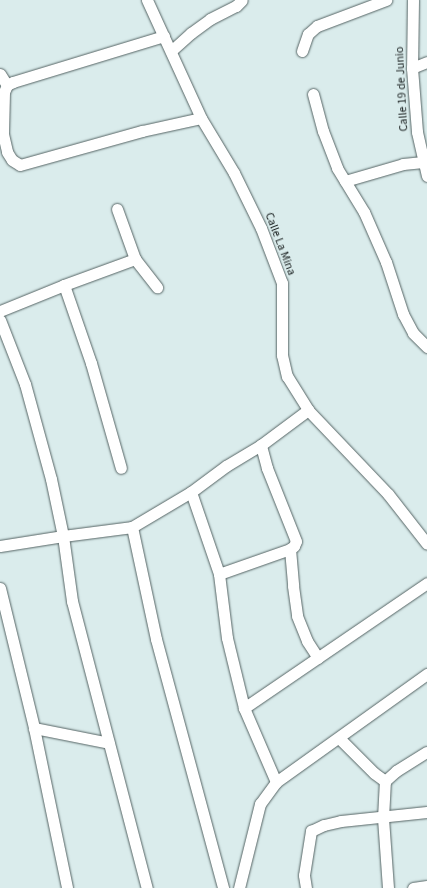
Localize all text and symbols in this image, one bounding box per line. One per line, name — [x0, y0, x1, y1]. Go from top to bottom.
street label: Calle 19 de Junio — [393, 46, 411, 132]
street label: Calle La Mina — [261, 211, 299, 277]

